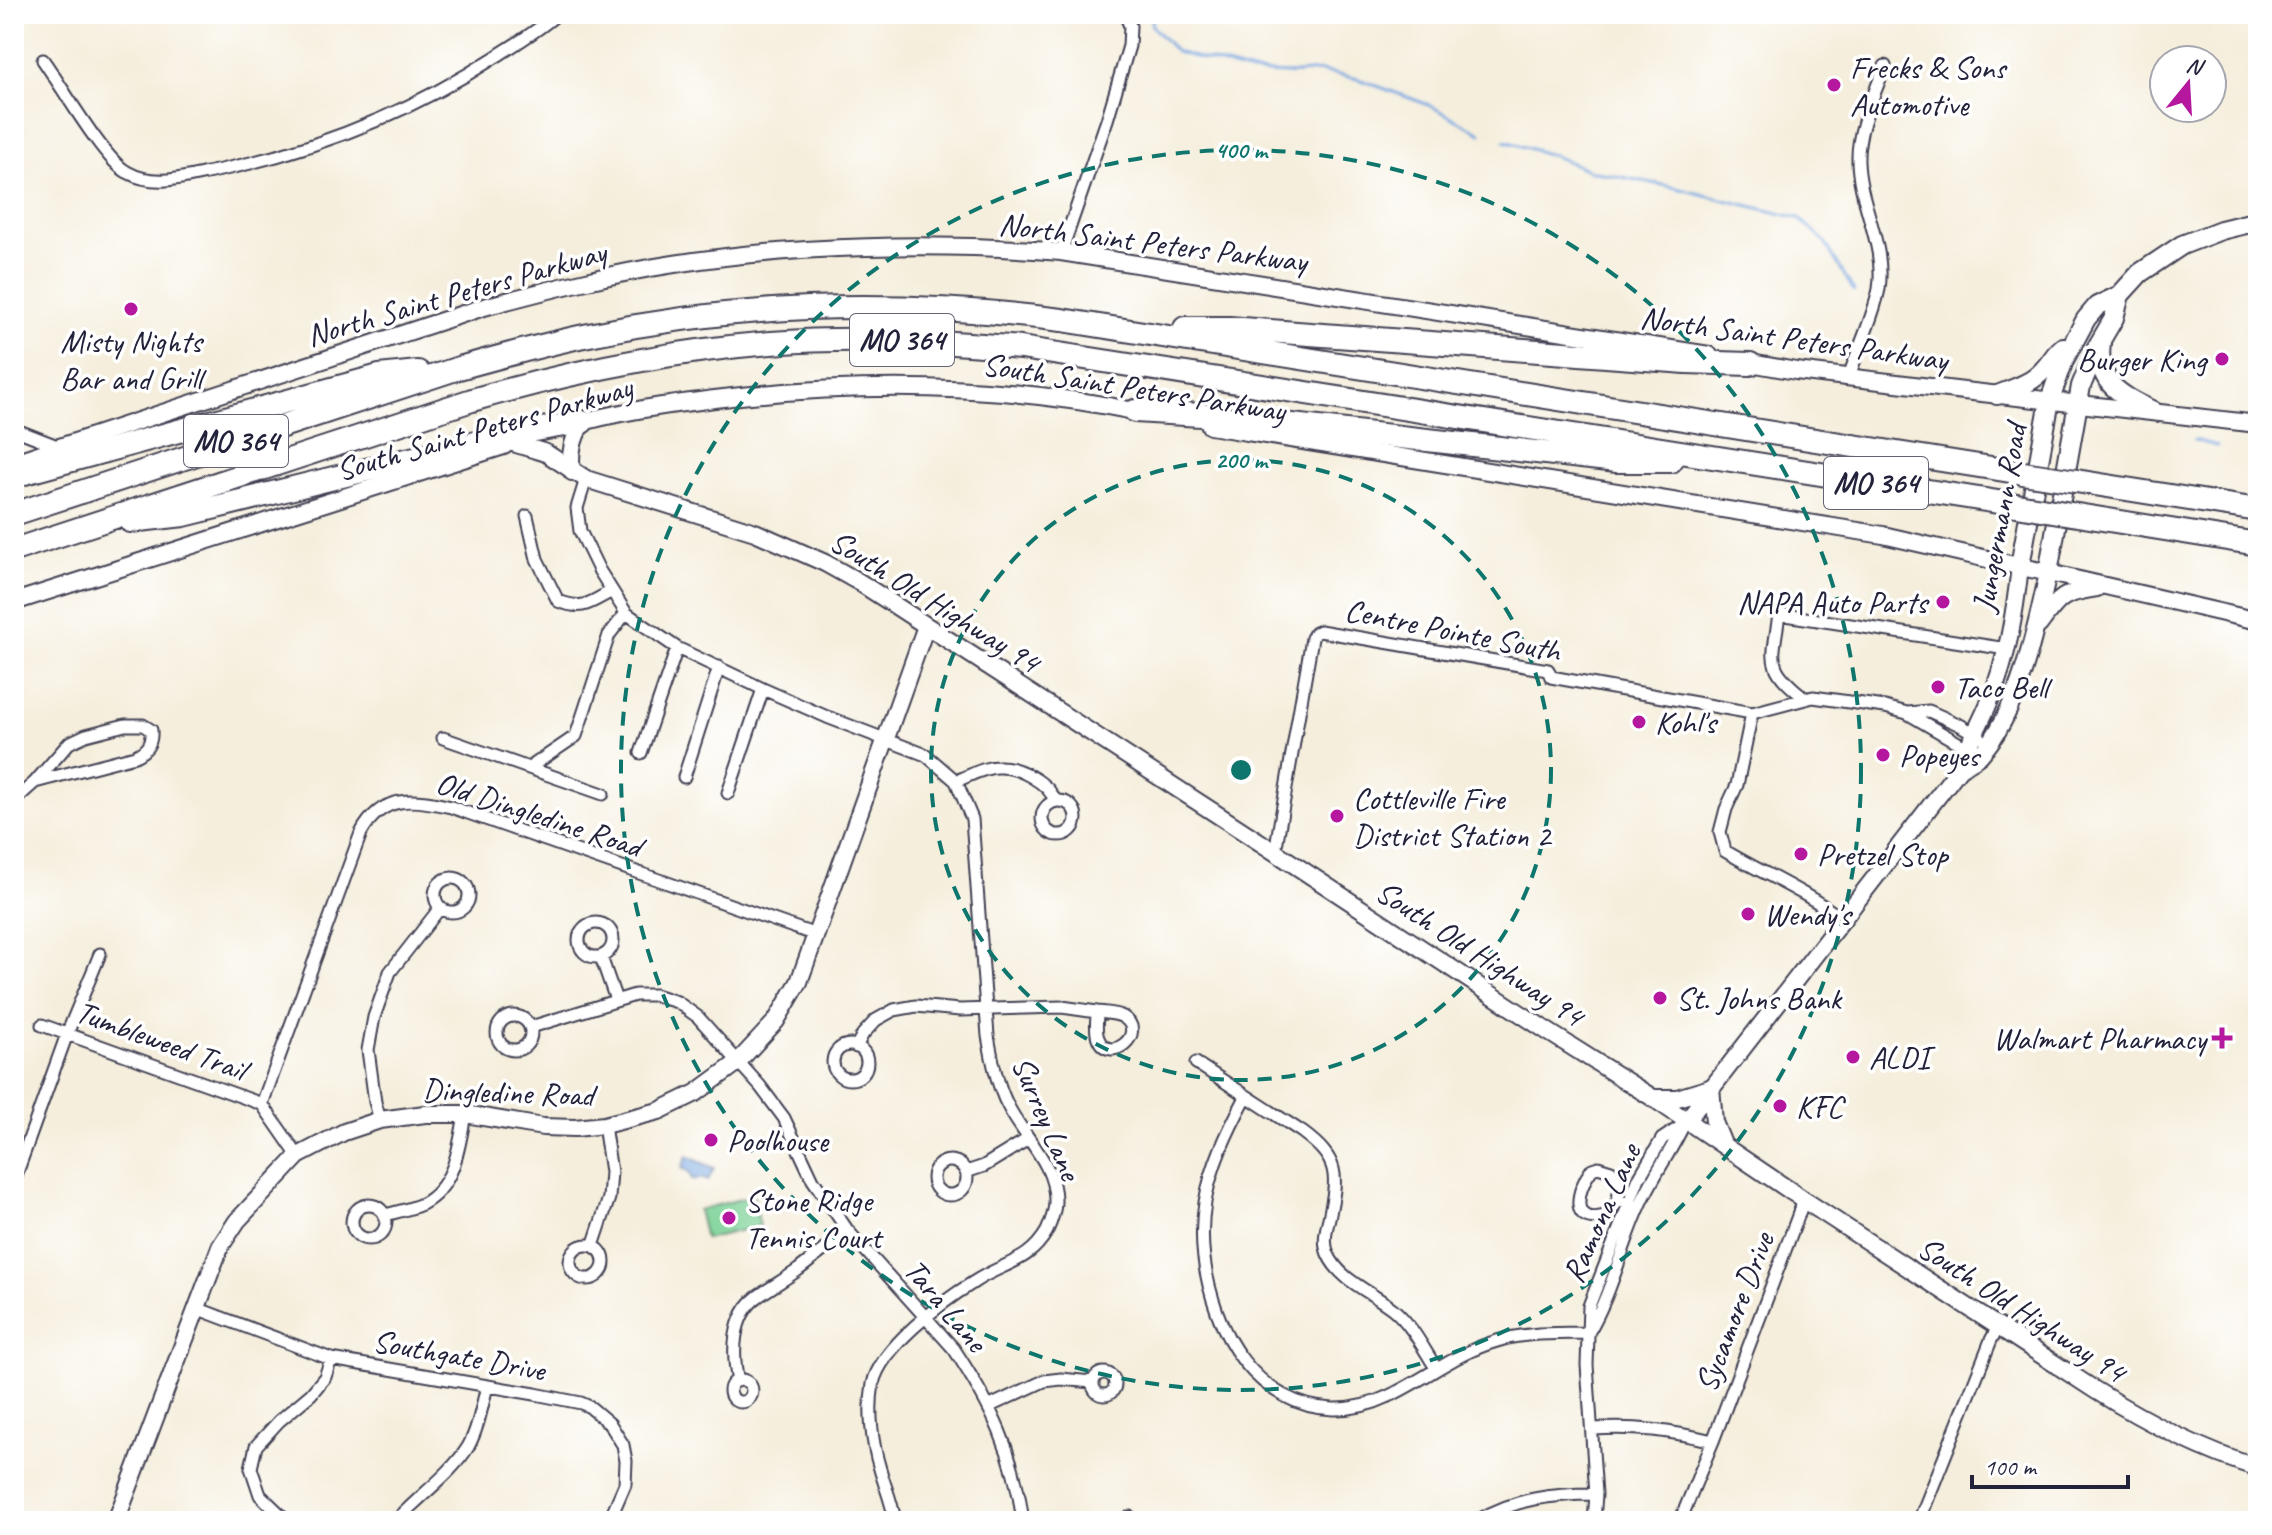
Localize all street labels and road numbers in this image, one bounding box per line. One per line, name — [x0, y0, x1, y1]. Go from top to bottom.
street label: North Saint Peters Parkway — [997, 203, 1312, 282]
street label: North Saint Peters Parkway — [302, 230, 614, 356]
street label: North Saint Peters Parkway — [1638, 297, 1953, 381]
road number: MO 364 — [850, 314, 954, 366]
street label: South Saint Peters Parkway — [980, 343, 1290, 432]
street label: South Saint Peters Parkway — [331, 366, 639, 490]
road number: MO 364 — [184, 415, 288, 467]
street label: Jungermann Road — [1962, 417, 2037, 617]
road number: MO 364 — [1824, 457, 1928, 509]
street label: South Old Highway 94 — [822, 520, 1050, 684]
street label: Centre Pointe South — [1342, 590, 1566, 672]
street label: Old Dingledine Road — [431, 762, 652, 869]
street label: South Old Highway 94 — [1368, 871, 1594, 1038]
street label: Tumbleweed Trail — [70, 991, 257, 1092]
street label: Surrey Lane — [1002, 1050, 1092, 1189]
street label: Dingledine Road — [422, 1069, 599, 1116]
street label: Ramona Lane — [1553, 1135, 1651, 1289]
street label: Sycamore Drive — [1685, 1224, 1784, 1398]
street label: South Old Highway 94 — [1910, 1227, 2136, 1394]
street label: Tara Lane — [895, 1250, 998, 1362]
street label: Southgate Drive — [370, 1320, 551, 1391]

